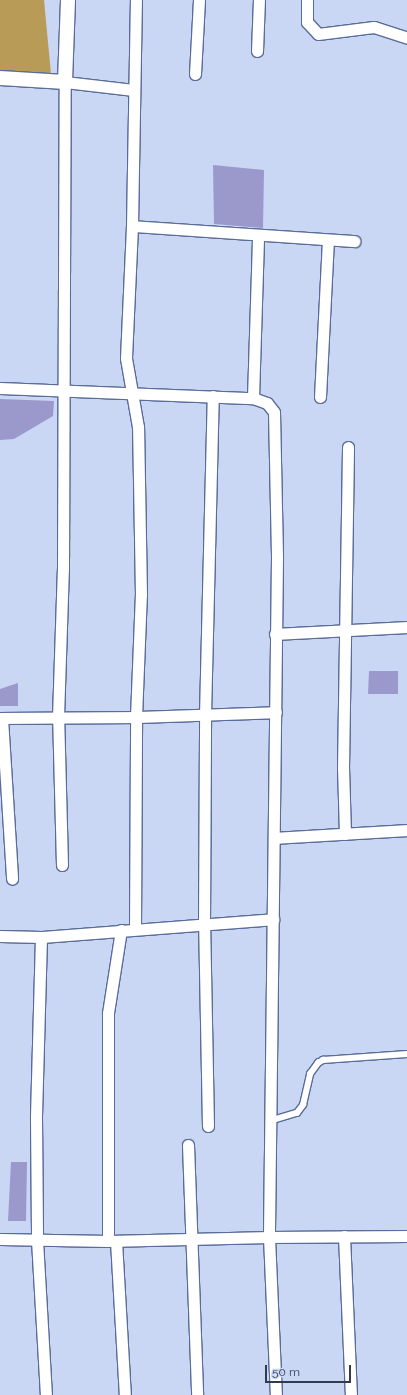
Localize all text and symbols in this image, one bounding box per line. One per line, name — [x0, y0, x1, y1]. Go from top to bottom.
scale bar — [267, 1357, 353, 1383]
text: 50 m — [272, 1365, 300, 1379]

